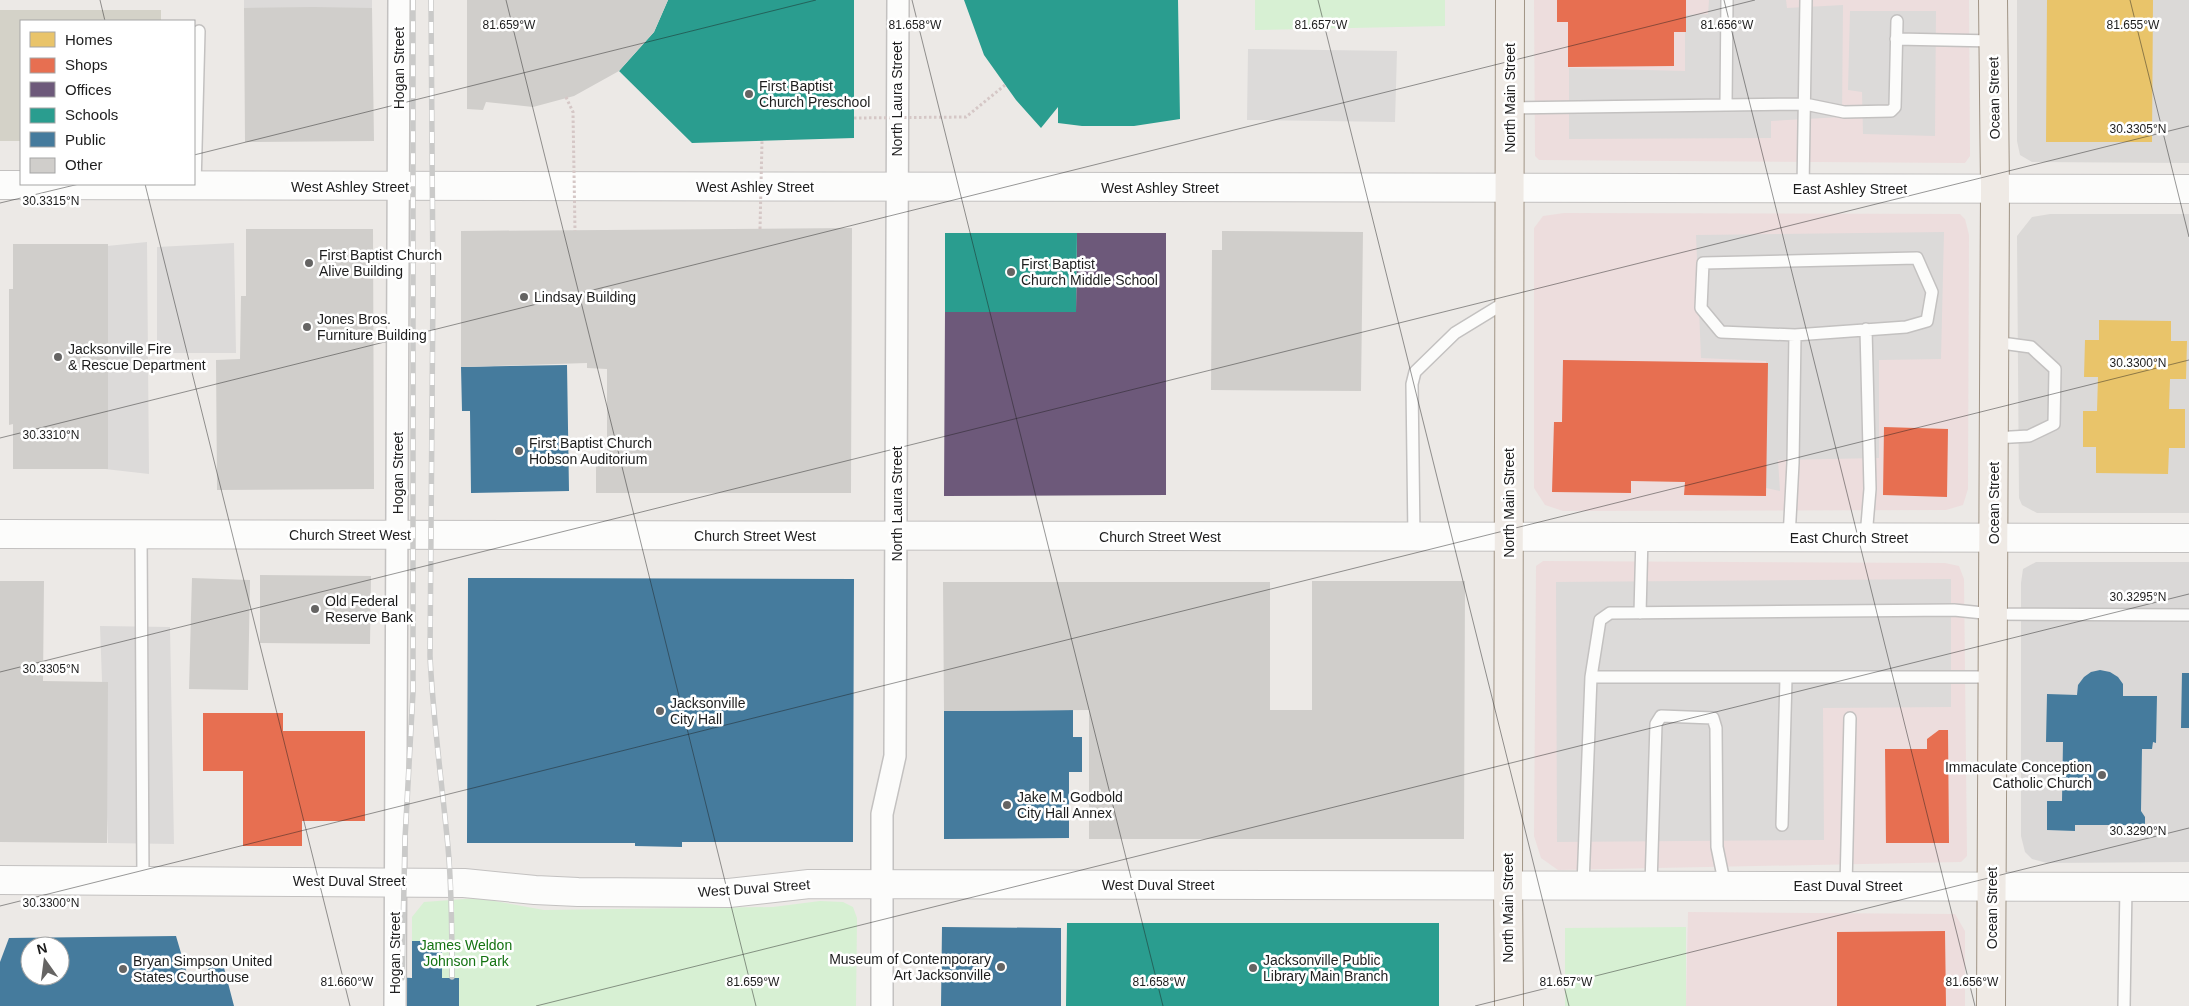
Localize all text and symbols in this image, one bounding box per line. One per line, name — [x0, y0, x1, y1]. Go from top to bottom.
text: 81.659°W — [483, 18, 536, 32]
text: 81.658°W — [889, 18, 942, 32]
text: 81.657°W — [1295, 18, 1348, 32]
text: 81.656°W — [1701, 18, 1754, 32]
text: 81.655°W — [2107, 18, 2160, 32]
legend — [20, 20, 195, 185]
street label: Hogan Street — [391, 27, 407, 109]
text: Homes — [65, 31, 113, 48]
street label: North Laura Street — [889, 41, 905, 157]
street label: North Main Street — [1502, 43, 1518, 153]
text: Shops — [65, 56, 108, 73]
street label: Ocean Street — [1985, 57, 2003, 139]
place label: First Baptist Church Preschool — [759, 78, 870, 110]
text: Offices — [65, 81, 111, 98]
marker: First Baptist Church Preschool — [743, 88, 755, 100]
text: Schools — [65, 106, 118, 123]
text: 30.3305°N — [2110, 122, 2166, 136]
text: Public — [65, 131, 106, 148]
text: Other — [65, 156, 103, 173]
street label: West Ashley Street — [291, 179, 409, 195]
street label: West Ashley Street — [696, 179, 814, 195]
street label: West Ashley Street — [1101, 180, 1219, 196]
street label: East Ashley Street — [1793, 181, 1907, 197]
text: 30.3315°N — [23, 194, 79, 208]
place label: First Baptist Church Alive Building — [319, 247, 442, 279]
place label: First Baptist Church Middle School — [1021, 256, 1158, 288]
marker: First Baptist Church Alive Building — [303, 257, 315, 269]
marker: First Baptist Church Middle School — [1005, 266, 1017, 278]
place label: Lindsay Building — [534, 289, 636, 305]
marker: Lindsay Building — [518, 291, 530, 303]
place label: Jones Bros. Furniture Building — [317, 311, 427, 343]
marker: Jones Bros. Furniture Building — [301, 321, 313, 333]
place label: Jacksonville Fire & Rescue Department — [68, 341, 206, 373]
marker: Jacksonville Fire & Rescue Department — [52, 351, 64, 363]
text: 30.3300°N — [2110, 356, 2166, 370]
text: 30.3310°N — [23, 428, 79, 442]
street label: Hogan Street — [390, 432, 406, 514]
place label: First Baptist Church Hobson Auditorium — [529, 435, 652, 467]
marker: First Baptist Church Hobson Auditorium — [513, 445, 525, 457]
street label: North Laura Street — [889, 446, 905, 562]
street label: North Main Street — [1501, 448, 1517, 558]
street label: Ocean Street — [1986, 462, 2002, 544]
street label: Church Street West — [289, 527, 411, 543]
street label: Church Street West — [694, 528, 816, 544]
street label: Church Street West — [1099, 529, 1221, 545]
street label: East Church Street — [1790, 530, 1908, 546]
text: 30.3295°N — [2110, 590, 2166, 604]
place label: Old Federal Reserve Bank — [325, 593, 414, 625]
marker: Old Federal Reserve Bank — [309, 603, 321, 615]
text: 30.3305°N — [23, 662, 79, 676]
place label: Jacksonville City Hall — [670, 695, 746, 727]
marker: Jacksonville City Hall — [654, 705, 666, 717]
place label: Immaculate Conception Catholic Church — [1945, 759, 2092, 791]
marker: Immaculate Conception Catholic Church — [2096, 769, 2108, 781]
place label: Jake M. Godbold City Hall Annex — [1017, 789, 1123, 821]
marker: Jake M. Godbold City Hall Annex — [1001, 799, 1013, 811]
text: 30.3290°N — [2110, 824, 2166, 838]
street label: North Main Street — [1500, 853, 1516, 963]
street label: Ocean Street — [1984, 867, 2000, 949]
street label: West Duval Street — [293, 873, 405, 889]
street label: West Duval Street — [697, 876, 811, 900]
street label: West Duval Street — [1102, 877, 1214, 893]
street label: East Duval Street — [1794, 878, 1903, 894]
text: 30.3300°N — [23, 896, 79, 910]
street label: Hogan Street — [387, 912, 403, 994]
north arrow — [20, 936, 70, 986]
park label: James Weldon Johnson Park — [420, 937, 512, 969]
text: N — [35, 939, 49, 957]
place label: Museum of Contemporary Art Jacksonville — [829, 951, 991, 983]
place label: Jacksonville Public Library Main Branch — [1263, 952, 1388, 984]
place label: Bryan Simpson United States Courthouse — [133, 953, 272, 985]
marker: Museum of Contemporary Art Jacksonville — [995, 961, 1007, 973]
marker: Jacksonville Public Library Main Branch — [1247, 962, 1259, 974]
marker: Bryan Simpson United States Courthouse — [117, 963, 129, 975]
text: 81.660°W — [321, 975, 374, 989]
text: 81.659°W — [727, 975, 780, 989]
text: 81.658°W — [1133, 975, 1186, 989]
text: 81.657°W — [1540, 975, 1593, 989]
text: 81.656°W — [1946, 975, 1999, 989]

